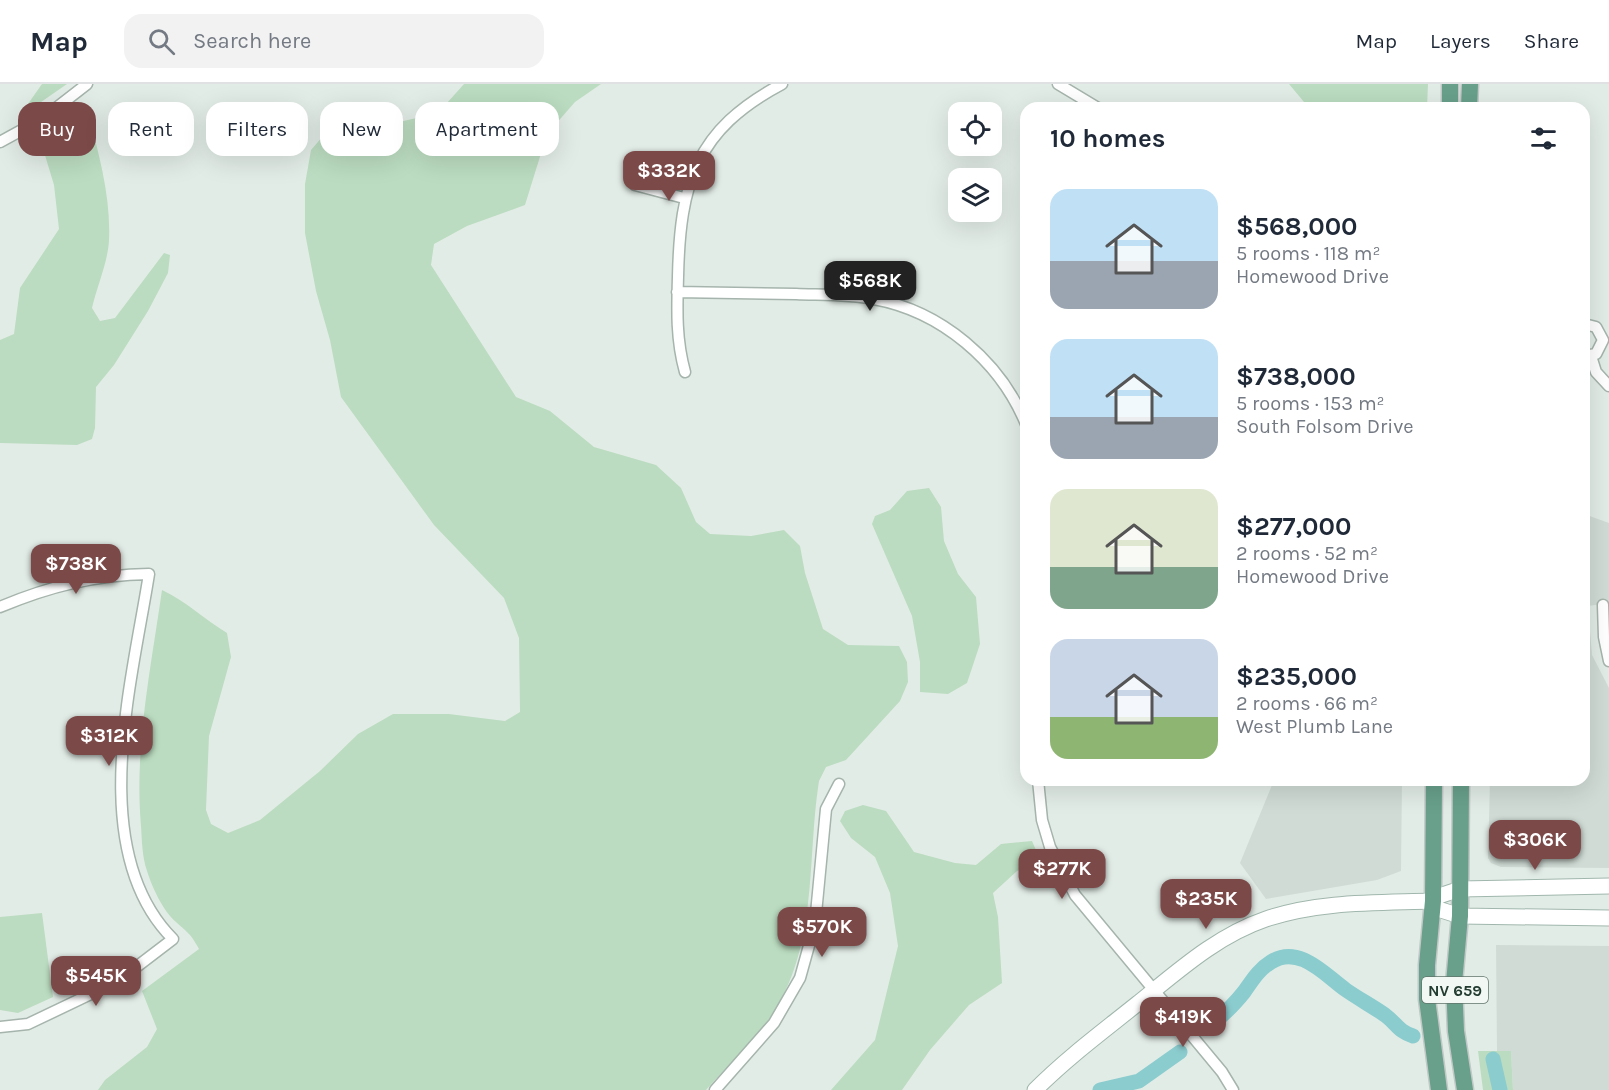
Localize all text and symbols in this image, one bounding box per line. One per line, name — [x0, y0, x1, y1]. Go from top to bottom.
search box — [124, 14, 544, 68]
text: Map — [30, 25, 88, 58]
icon: search — [145, 25, 178, 58]
text: Search here — [193, 28, 311, 54]
text: Map — [1355, 29, 1397, 53]
text: Layers — [1430, 29, 1491, 53]
text: Share — [1524, 29, 1579, 53]
chip: Buy — [18, 102, 96, 156]
chip: Rent — [108, 102, 194, 156]
chip: Filters — [206, 102, 308, 156]
chip: New — [320, 102, 403, 156]
chip: Apartment — [415, 102, 559, 156]
map controls — [948, 102, 1002, 222]
button: locate — [948, 102, 1002, 156]
icon: filters — [1527, 122, 1560, 155]
text: 10 homes — [1050, 123, 1165, 154]
pin: $332K — [627, 151, 711, 202]
text: $332K — [637, 159, 701, 182]
button: layers — [948, 168, 1002, 222]
text: $568,000 — [1236, 211, 1358, 242]
icon: home — [1098, 213, 1170, 285]
text: 5 rooms · 118 m² — [1236, 242, 1380, 265]
pin: $568K — [828, 261, 912, 312]
text: Homewood Drive — [1236, 265, 1389, 288]
text: $568K — [838, 269, 902, 292]
text: $738,000 — [1236, 361, 1356, 392]
icon: home — [1098, 363, 1170, 435]
text: 5 rooms · 153 m² — [1236, 392, 1385, 415]
text: South Folsom Drive — [1236, 415, 1414, 438]
text: $277,000 — [1236, 511, 1351, 542]
icon: home — [1098, 513, 1170, 585]
text: 2 rooms · 52 m² — [1236, 542, 1378, 565]
pin: $738K — [34, 544, 118, 595]
text: $738K — [45, 552, 107, 575]
text: Homewood Drive — [1236, 565, 1389, 588]
text: $235,000 — [1236, 661, 1357, 692]
icon: home — [1098, 663, 1170, 735]
text: 2 rooms · 66 m² — [1236, 692, 1378, 715]
text: West Plumb Lane — [1236, 715, 1393, 738]
pin: $312K — [67, 716, 151, 767]
text: $312K — [80, 724, 138, 747]
pin: $306K — [1493, 820, 1577, 871]
text: $306K — [1503, 828, 1567, 851]
pin: $277K — [1020, 849, 1104, 900]
text: $277K — [1033, 857, 1091, 880]
pin: $235K — [1164, 879, 1248, 930]
text: $235K — [1174, 887, 1238, 910]
pin: $570K — [780, 907, 864, 958]
text: $570K — [791, 915, 853, 938]
pin: $545K — [54, 956, 138, 1007]
text: $545K — [65, 964, 127, 987]
road number: NV 659 — [1422, 977, 1488, 1003]
pin: $419K — [1141, 997, 1225, 1048]
text: $419K — [1154, 1005, 1212, 1028]

